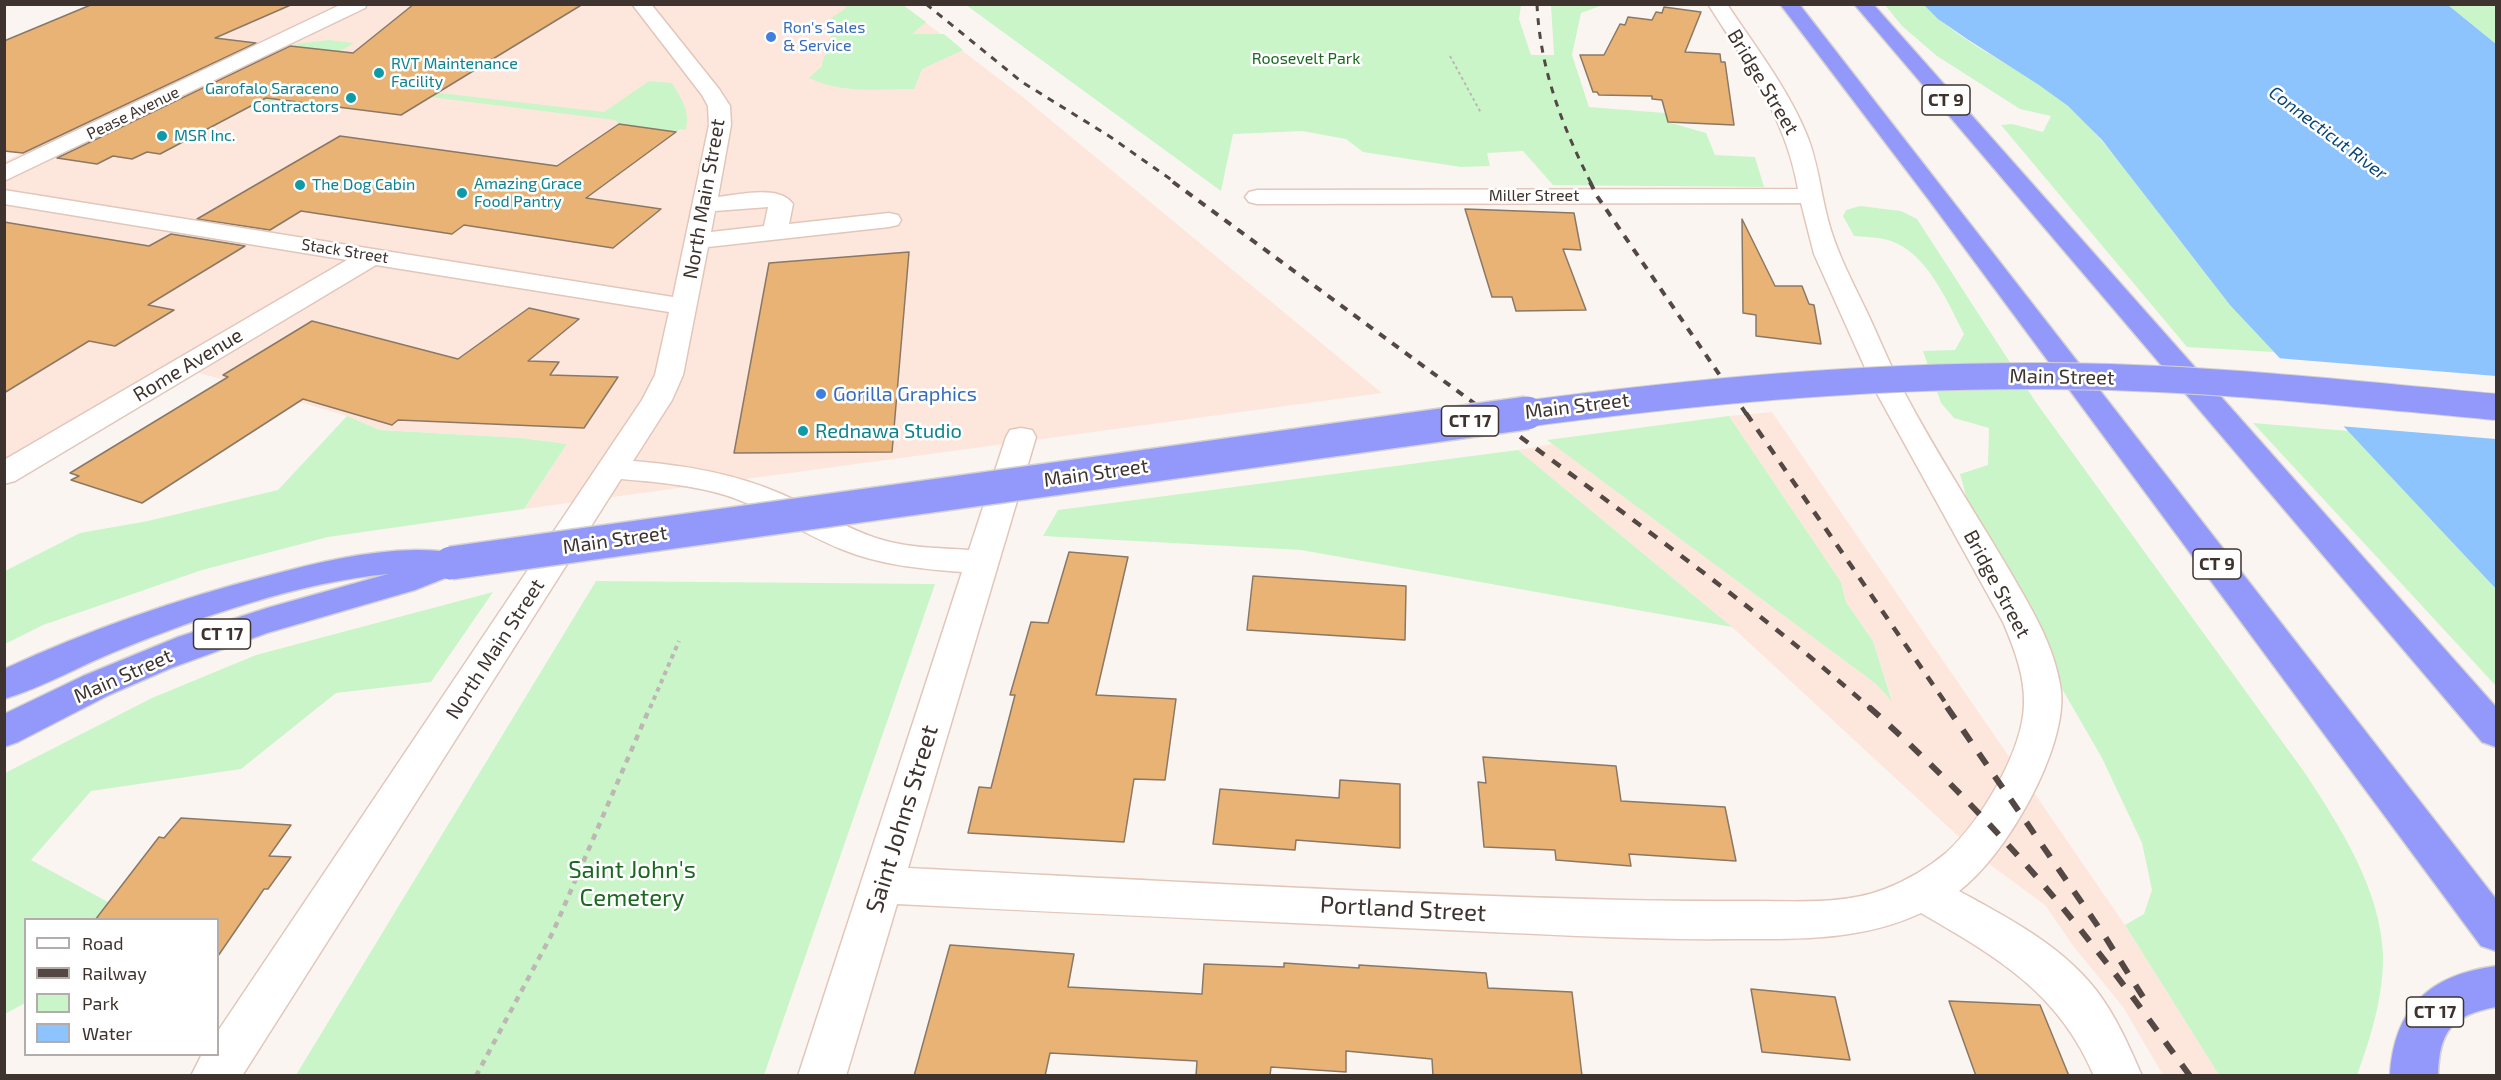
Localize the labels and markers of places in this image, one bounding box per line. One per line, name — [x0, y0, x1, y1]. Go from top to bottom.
place label: Ron's Sales & Service — [783, 18, 865, 56]
marker: Ron's Sales & Service — [764, 30, 778, 44]
place label: RVT Maintenance Facility — [391, 54, 518, 92]
marker: RVT Maintenance Facility — [372, 66, 386, 80]
place label: Garofalo Saraceno Contractors — [205, 79, 339, 117]
marker: Garofalo Saraceno Contractors — [344, 91, 358, 105]
place label: MSR Inc. — [174, 126, 235, 146]
marker: MSR Inc. — [155, 129, 169, 143]
place label: Amazing Grace Food Pantry — [474, 174, 582, 212]
place label: The Dog Cabin — [312, 175, 415, 195]
marker: The Dog Cabin — [293, 178, 307, 192]
marker: Amazing Grace Food Pantry — [455, 186, 469, 200]
place label: Gorilla Graphics — [833, 382, 977, 406]
marker: Gorilla Graphics — [814, 387, 828, 401]
place label: Rednawa Studio — [815, 419, 962, 443]
marker: Rednawa Studio — [796, 424, 810, 438]

